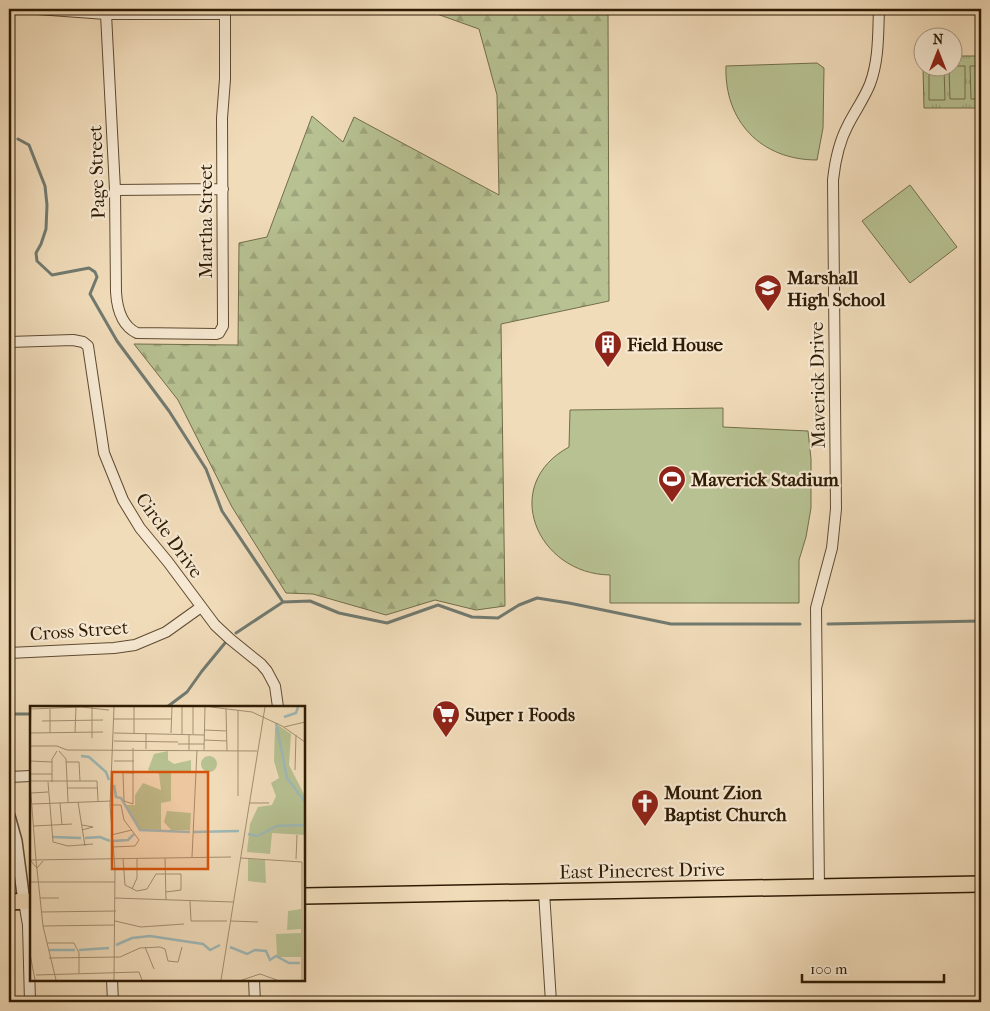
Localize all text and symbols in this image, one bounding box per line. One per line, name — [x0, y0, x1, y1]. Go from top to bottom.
north arrow — [912, 28, 962, 78]
text: N — [933, 31, 944, 48]
street label: Page Street — [84, 124, 110, 219]
street label: Martha Street — [195, 163, 217, 278]
place label: Marshall High School — [786, 267, 886, 311]
school or university icon: Marshall High School — [753, 273, 783, 312]
street label: Maverick Drive — [806, 322, 830, 448]
building icon: Field House — [593, 329, 623, 368]
place label: Field House — [626, 334, 724, 356]
sports icon: Maverick Stadium — [657, 464, 687, 503]
place label: Maverick Stadium — [690, 469, 839, 491]
street label: Circle Drive — [131, 489, 207, 582]
street label: Cross Street — [29, 617, 129, 645]
supermarket icon: Super 1 Foods — [431, 699, 461, 738]
place label: Super 1 Foods — [465, 704, 575, 726]
inset map — [30, 706, 305, 981]
place label: Mount Zion Baptist Church — [663, 782, 787, 826]
church icon: Mount Zion Baptist Church — [630, 788, 660, 827]
street label: East Pinecrest Drive — [559, 859, 725, 883]
scale bar — [802, 951, 945, 983]
text: 100 m — [810, 960, 848, 978]

